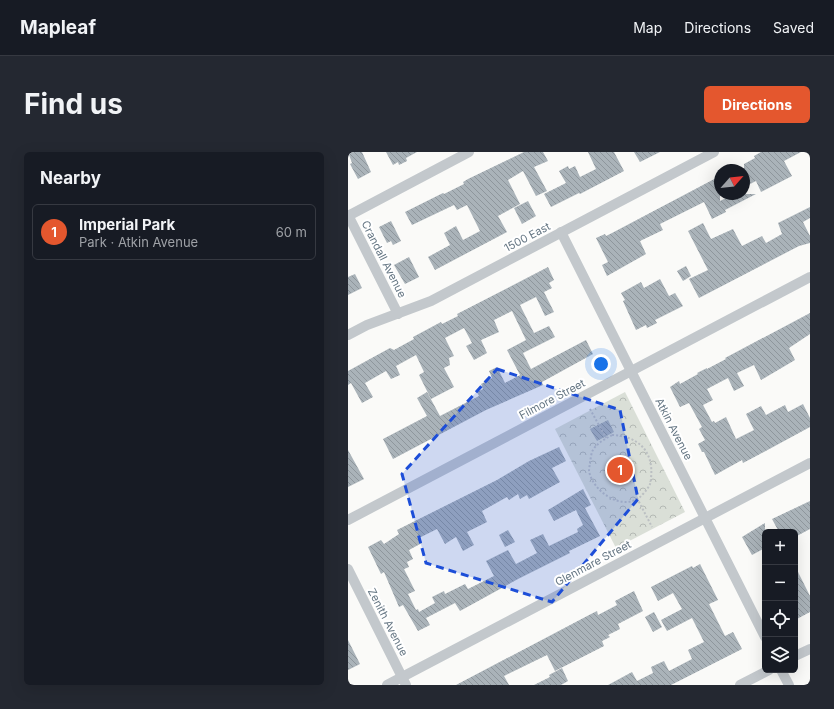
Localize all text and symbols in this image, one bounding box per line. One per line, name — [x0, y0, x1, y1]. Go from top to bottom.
text: Mapleaf — [20, 16, 96, 39]
text: Map — [633, 19, 662, 36]
text: Directions — [684, 19, 751, 36]
text: Saved — [773, 19, 814, 36]
button: Directions — [704, 86, 810, 123]
text: Find us — [24, 87, 123, 121]
north arrow — [714, 164, 750, 200]
text: Nearby — [40, 168, 101, 188]
text: Imperial Park — [79, 215, 175, 234]
street label: Crandall Avenue — [359, 218, 409, 300]
street label: 1500 East — [501, 219, 553, 255]
text: 1 — [51, 224, 57, 240]
text: 60 m — [276, 224, 307, 240]
text: Park · Atkin Avenue — [79, 234, 198, 250]
your location — [591, 354, 611, 374]
street label: Filmore Street — [517, 376, 588, 422]
street label: Atkin Avenue — [652, 396, 696, 462]
pin: 1 — [607, 455, 633, 485]
map controls — [762, 529, 798, 673]
button: + — [762, 529, 798, 565]
street label: Glenmare Street — [553, 537, 634, 589]
button: − — [762, 565, 798, 601]
street label: Zenith Avenue — [365, 586, 411, 658]
button: locate — [762, 601, 798, 637]
button: layers — [762, 637, 798, 673]

